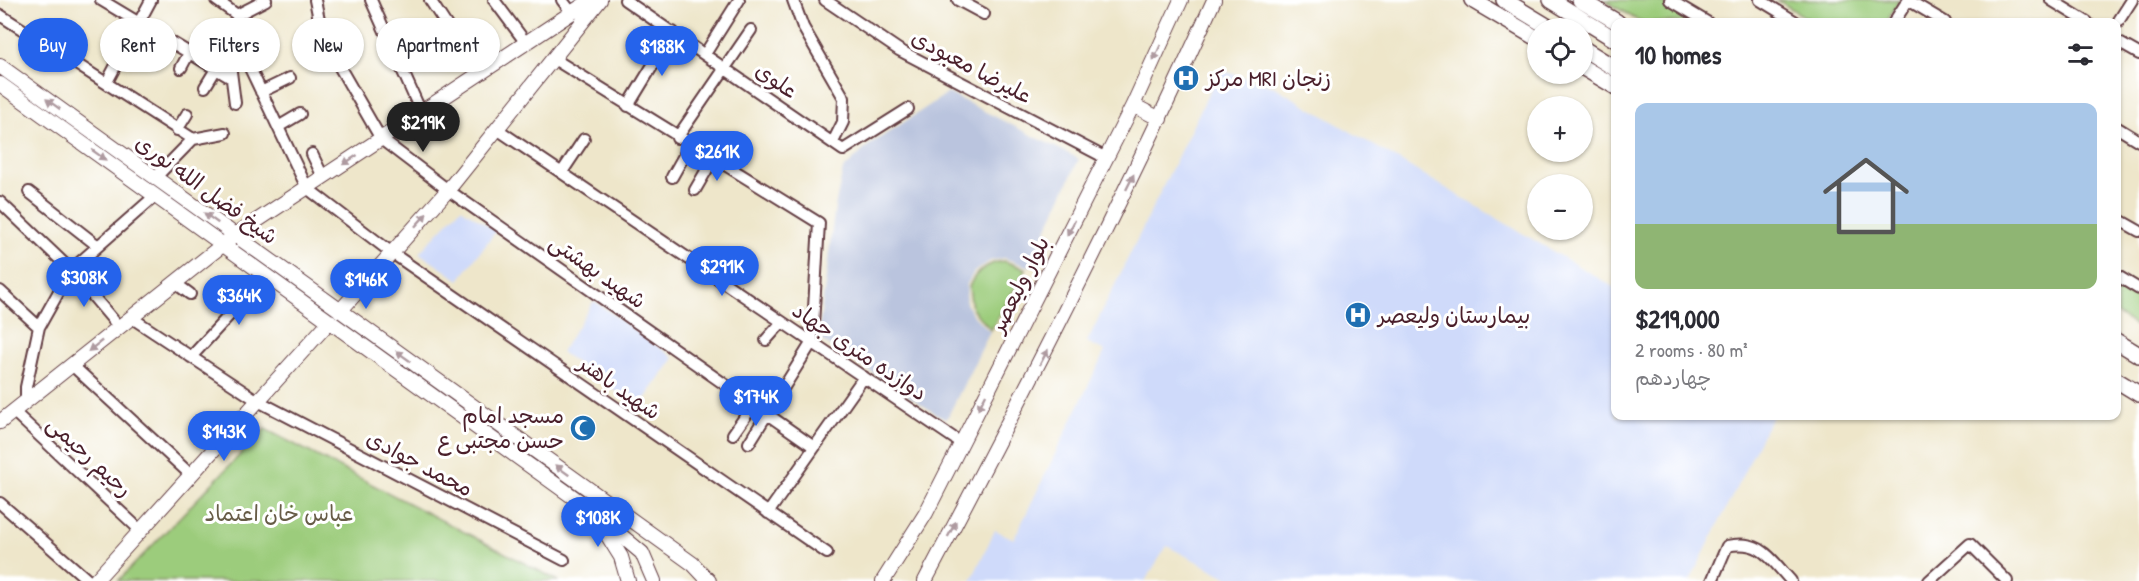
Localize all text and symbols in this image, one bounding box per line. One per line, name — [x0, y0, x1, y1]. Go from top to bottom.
chip: Buy — [18, 18, 88, 72]
chip: Rent — [100, 18, 177, 72]
chip: Filters — [189, 18, 280, 72]
chip: New — [292, 18, 364, 72]
chip: Apartment — [376, 18, 500, 72]
map controls — [1527, 18, 1593, 240]
button: locate — [1527, 18, 1593, 84]
street label: علیرضا معبودی — [907, 22, 1037, 110]
pin: $188K — [620, 26, 704, 77]
text: $188K — [639, 32, 685, 59]
text: 10 homes — [1635, 37, 1722, 72]
icon: filters — [2064, 38, 2097, 71]
one-way arrow — [1152, 45, 1161, 62]
street label: علوی — [750, 55, 804, 105]
hospital icon: مرکز MRI زنجان — [1171, 63, 1201, 93]
place label: مرکز MRI زنجان — [1204, 63, 1331, 93]
button: + — [1527, 96, 1593, 162]
one-way arrow — [45, 98, 61, 110]
pin: $219K — [381, 102, 465, 153]
text: $219K — [401, 108, 445, 135]
street label: شیخ فضل الله نوری — [129, 127, 284, 252]
pin: $261K — [675, 131, 759, 182]
text: $261K — [694, 137, 740, 164]
icon: home — [1812, 142, 1920, 250]
one-way arrow — [90, 149, 106, 161]
one-way arrow — [342, 154, 358, 165]
one-way arrow — [1124, 173, 1134, 191]
button: − — [1527, 174, 1593, 240]
one-way arrow — [203, 212, 219, 224]
one-way arrow — [414, 213, 427, 228]
one-way arrow — [1066, 219, 1076, 237]
street label: شهید بهشتی — [544, 227, 652, 315]
street label: بلوار ولیعصر — [981, 231, 1056, 339]
pin: $291K — [680, 246, 764, 297]
text: $291K — [700, 252, 744, 279]
pin: $308K — [42, 257, 126, 308]
pin: $146K — [324, 259, 408, 310]
text: $308K — [60, 263, 108, 290]
text: $146K — [344, 265, 388, 292]
pin: $364K — [197, 275, 281, 326]
text: $364K — [216, 281, 262, 308]
street label: دوازده متری جهاد — [787, 295, 933, 407]
hospital icon: بیمارستان ولیعصر — [1343, 300, 1373, 330]
place label: بیمارستان ولیعصر — [1376, 300, 1530, 330]
text: $219,000 — [1635, 301, 1720, 336]
text: 2 rooms · 80 m² — [1635, 336, 1748, 363]
one-way arrow — [88, 340, 103, 352]
street label: شهید باهنر — [571, 347, 667, 426]
one-way arrow — [1038, 348, 1048, 366]
one-way arrow — [396, 350, 412, 362]
text: چهاردهم — [1635, 364, 1711, 391]
pin: $174K — [714, 376, 798, 427]
text: $174K — [733, 382, 779, 409]
one-way arrow — [978, 393, 988, 411]
place label: مسجد امام حسن مجتبی ع — [437, 400, 564, 456]
street label: رحیم رحیمی — [39, 409, 139, 505]
pin: $143K — [182, 411, 266, 462]
mosque icon: مسجد امام حسن مجتبی ع — [568, 413, 598, 443]
text: $143K — [202, 417, 246, 444]
street label: محمد جوادی — [362, 422, 478, 504]
one-way arrow — [554, 464, 570, 476]
pin: $108K — [556, 497, 640, 548]
park label: عباس خان اعتماد — [205, 498, 353, 528]
text: $108K — [575, 503, 621, 530]
one-way arrow — [947, 521, 957, 538]

